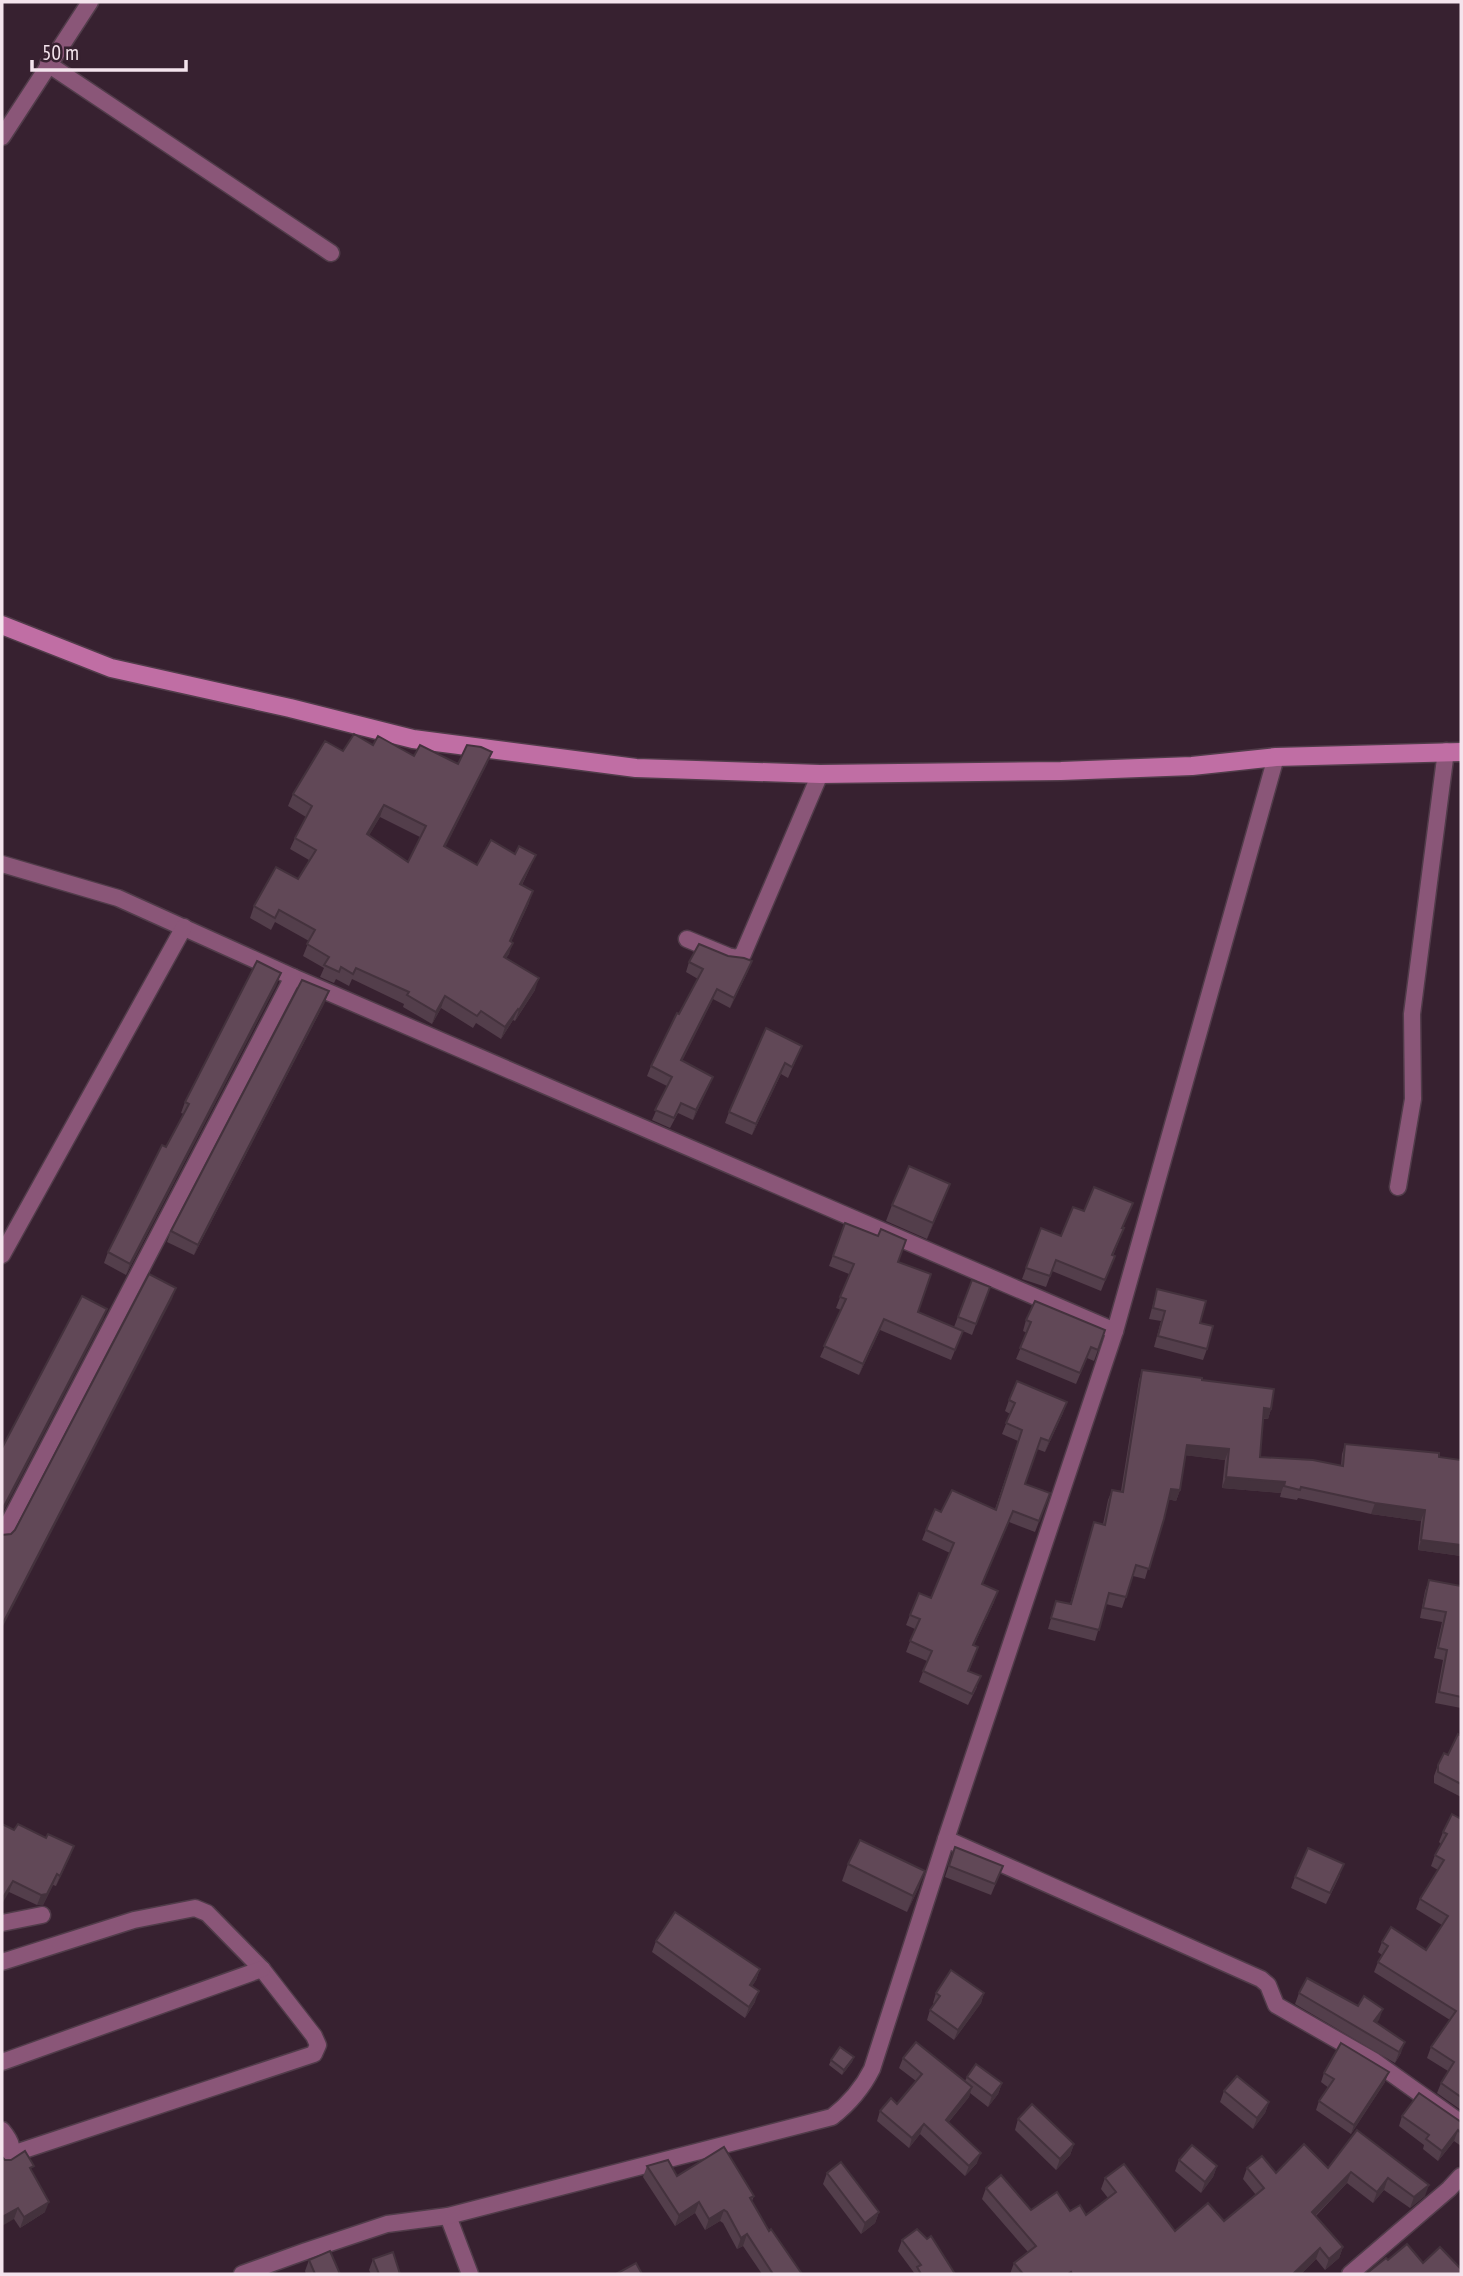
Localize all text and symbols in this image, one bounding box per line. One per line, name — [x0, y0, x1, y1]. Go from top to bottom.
scale bar — [32, 28, 186, 72]
text: 50 m — [42, 39, 79, 66]

